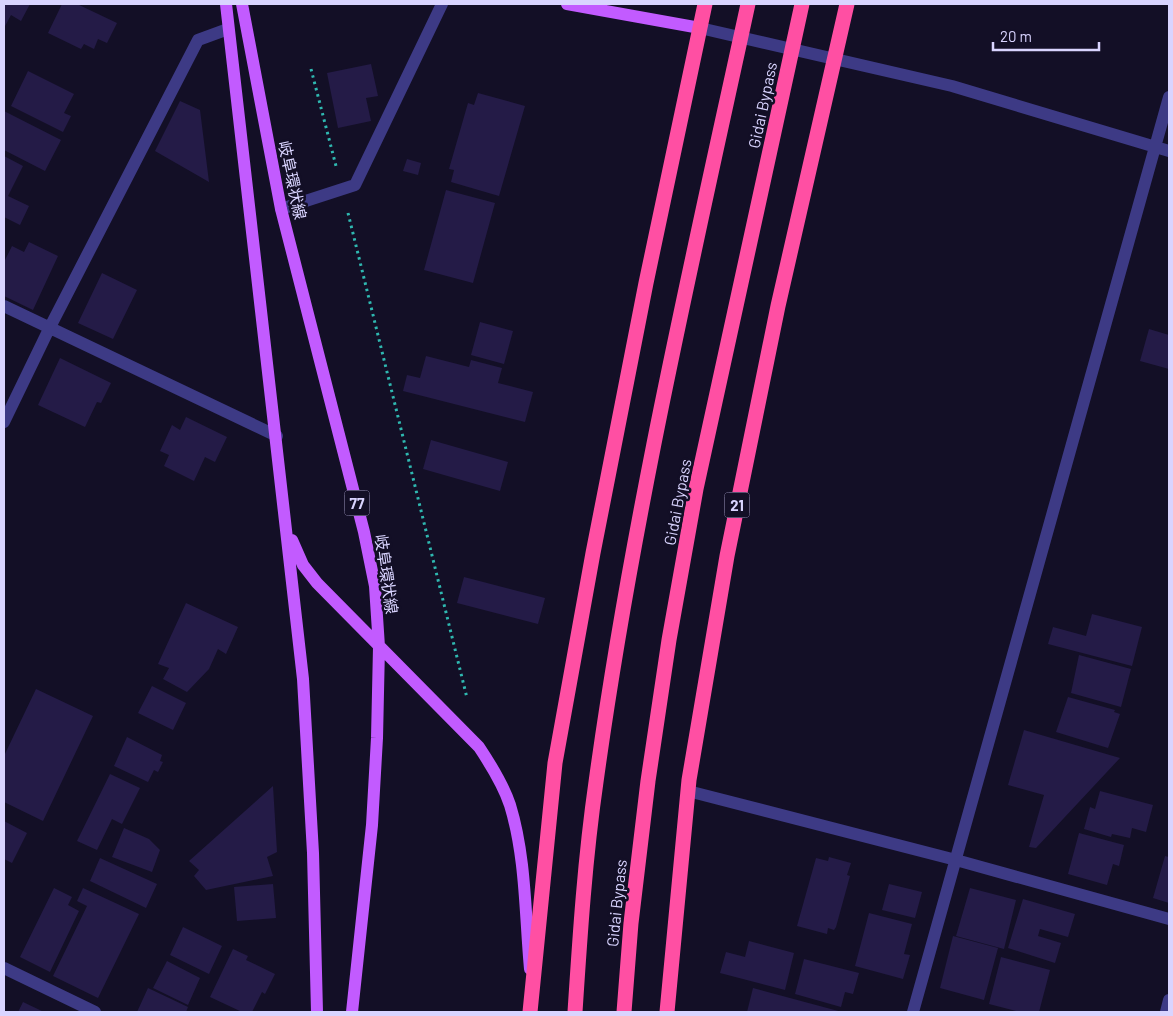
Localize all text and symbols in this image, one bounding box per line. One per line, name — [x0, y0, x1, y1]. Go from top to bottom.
scale bar — [993, 20, 1099, 52]
text: 20 m — [1000, 27, 1032, 45]
street label: Gidai Bypass — [744, 60, 780, 150]
street label: 岐阜環状線 — [275, 139, 311, 221]
street label: Gidai Bypass — [659, 457, 695, 547]
road number: 77 — [344, 490, 370, 516]
road number: 21 — [724, 492, 750, 518]
street label: 岐阜環状線 — [372, 533, 402, 615]
street label: Gidai Bypass — [602, 858, 630, 948]

